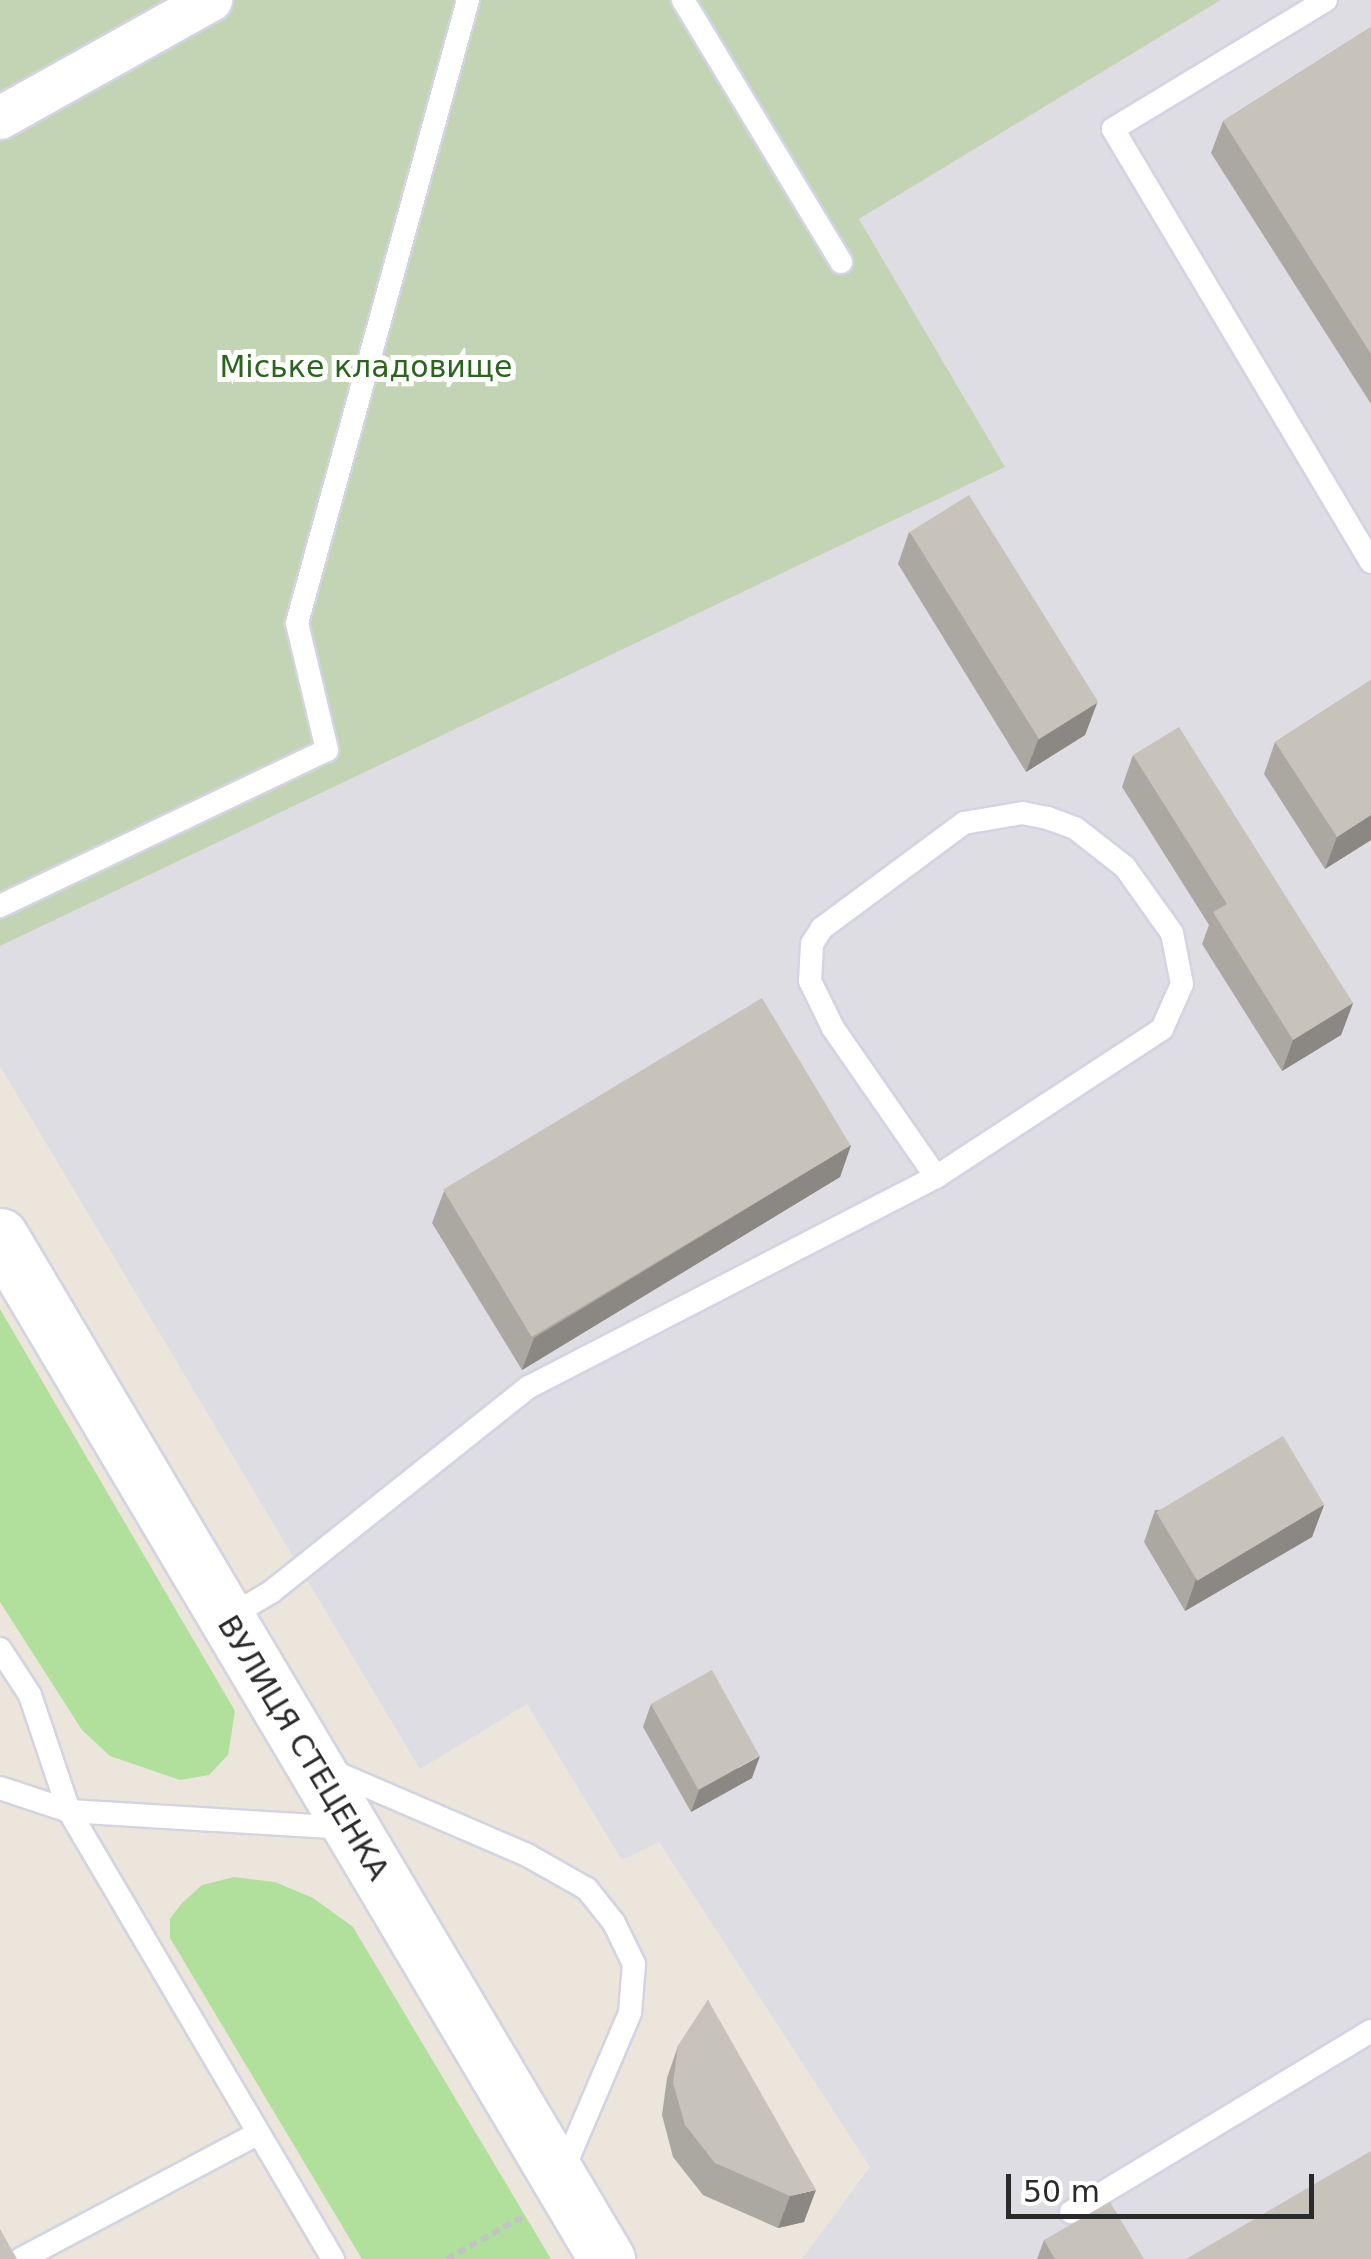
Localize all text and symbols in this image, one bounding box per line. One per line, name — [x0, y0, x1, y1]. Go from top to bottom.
park label: Міське кладовище — [219, 349, 513, 385]
street label: ВУЛИЦЯ СТЕЦЕНКА — [210, 1609, 396, 1887]
scale bar — [1011, 2154, 1318, 2216]
text: 50 m — [1023, 2174, 1100, 2209]

